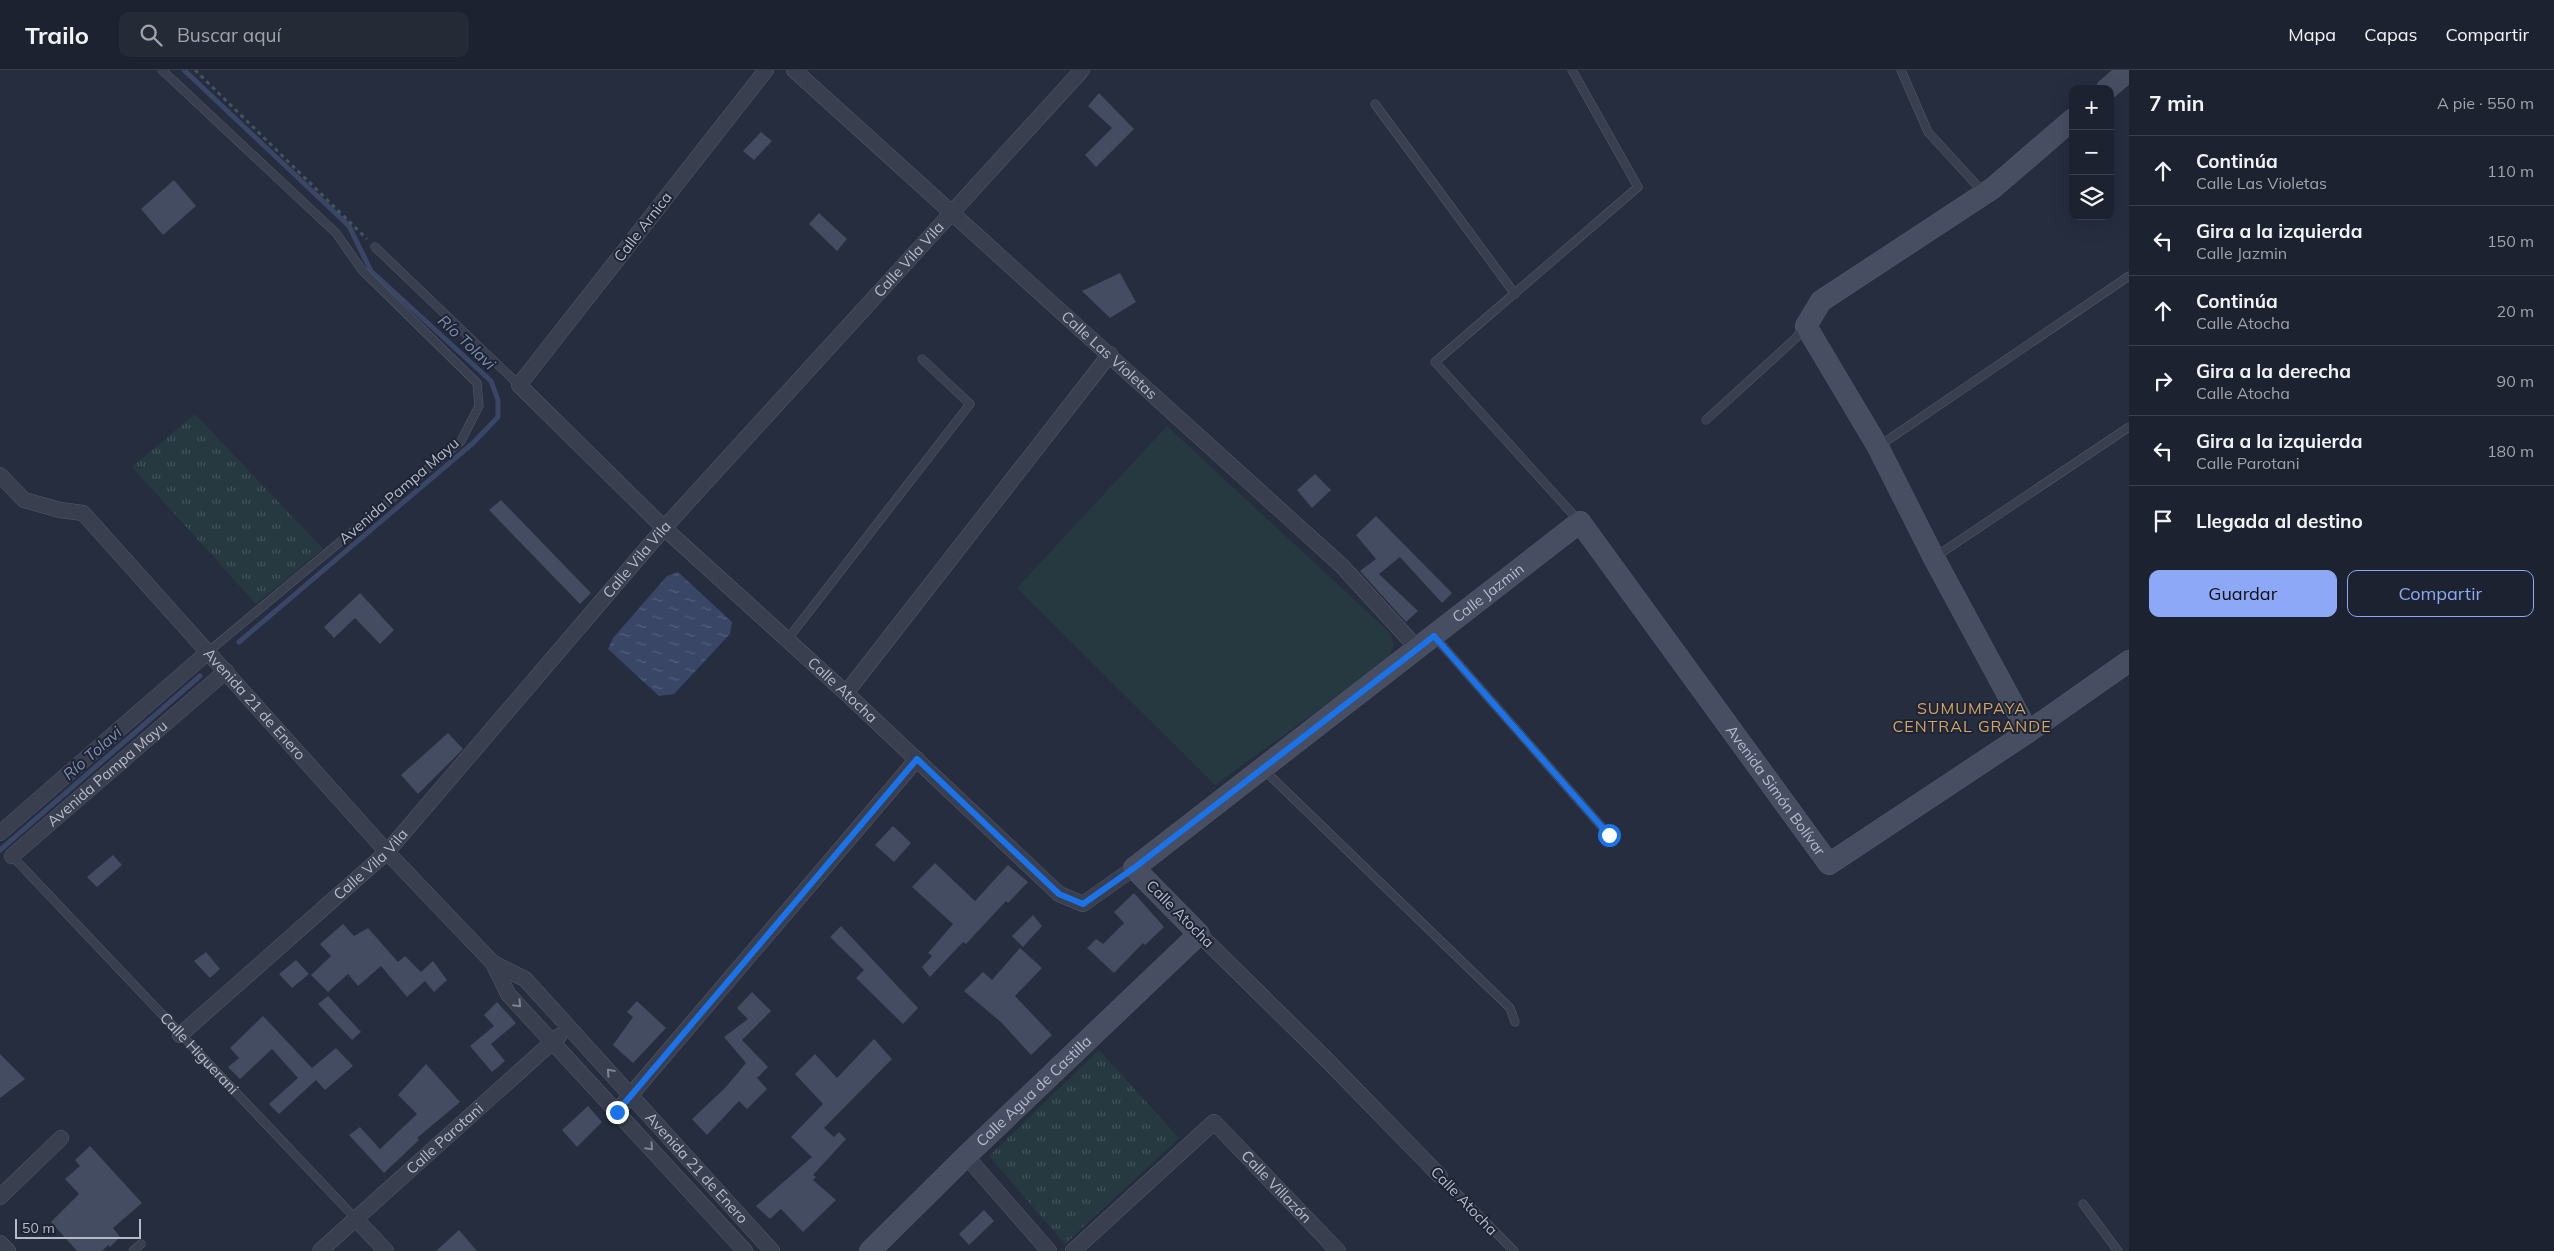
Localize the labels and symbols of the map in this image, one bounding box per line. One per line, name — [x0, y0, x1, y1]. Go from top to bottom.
street label: Calle Arnica — [609, 188, 676, 265]
street label: Calle Vila Vila — [869, 218, 948, 301]
street label: Calle Las Violetas — [1057, 307, 1161, 403]
water label: Río Tolavi — [434, 310, 500, 374]
street label: Avenida Pampa Mayu — [335, 433, 463, 548]
street label: Calle Vila Vila — [598, 517, 675, 602]
street label: Calle Jazmin — [1448, 559, 1528, 626]
street label: Avenida 21 de Enero — [200, 644, 310, 764]
street label: Calle Atocha — [804, 653, 882, 727]
district label: SUMUMPAYA CENTRAL GRANDE — [1892, 698, 2052, 736]
street label: Avenida Pampa Mayu — [43, 716, 171, 830]
street label: Avenida Simón Bolívar — [1722, 721, 1830, 859]
water label: Río Tolavi — [58, 722, 126, 784]
route start — [1598, 824, 1621, 847]
street label: Calle Vila Vila — [329, 825, 412, 904]
street label: Calle Atocha — [1143, 876, 1218, 951]
one-way arrow — [512, 999, 521, 1008]
street label: Calle Higuerani — [156, 1008, 243, 1098]
street label: Calle Agua de Castilla — [972, 1031, 1095, 1150]
one-way arrow — [607, 1069, 616, 1078]
street label: Calle Parotani — [402, 1099, 487, 1178]
route end — [606, 1101, 629, 1124]
street label: Avenida 21 de Enero — [642, 1108, 752, 1227]
one-way arrow — [644, 1142, 653, 1151]
street label: Calle Villazón — [1237, 1146, 1316, 1227]
street label: Calle Atocha — [1427, 1162, 1502, 1239]
scale bar — [15, 1216, 141, 1239]

